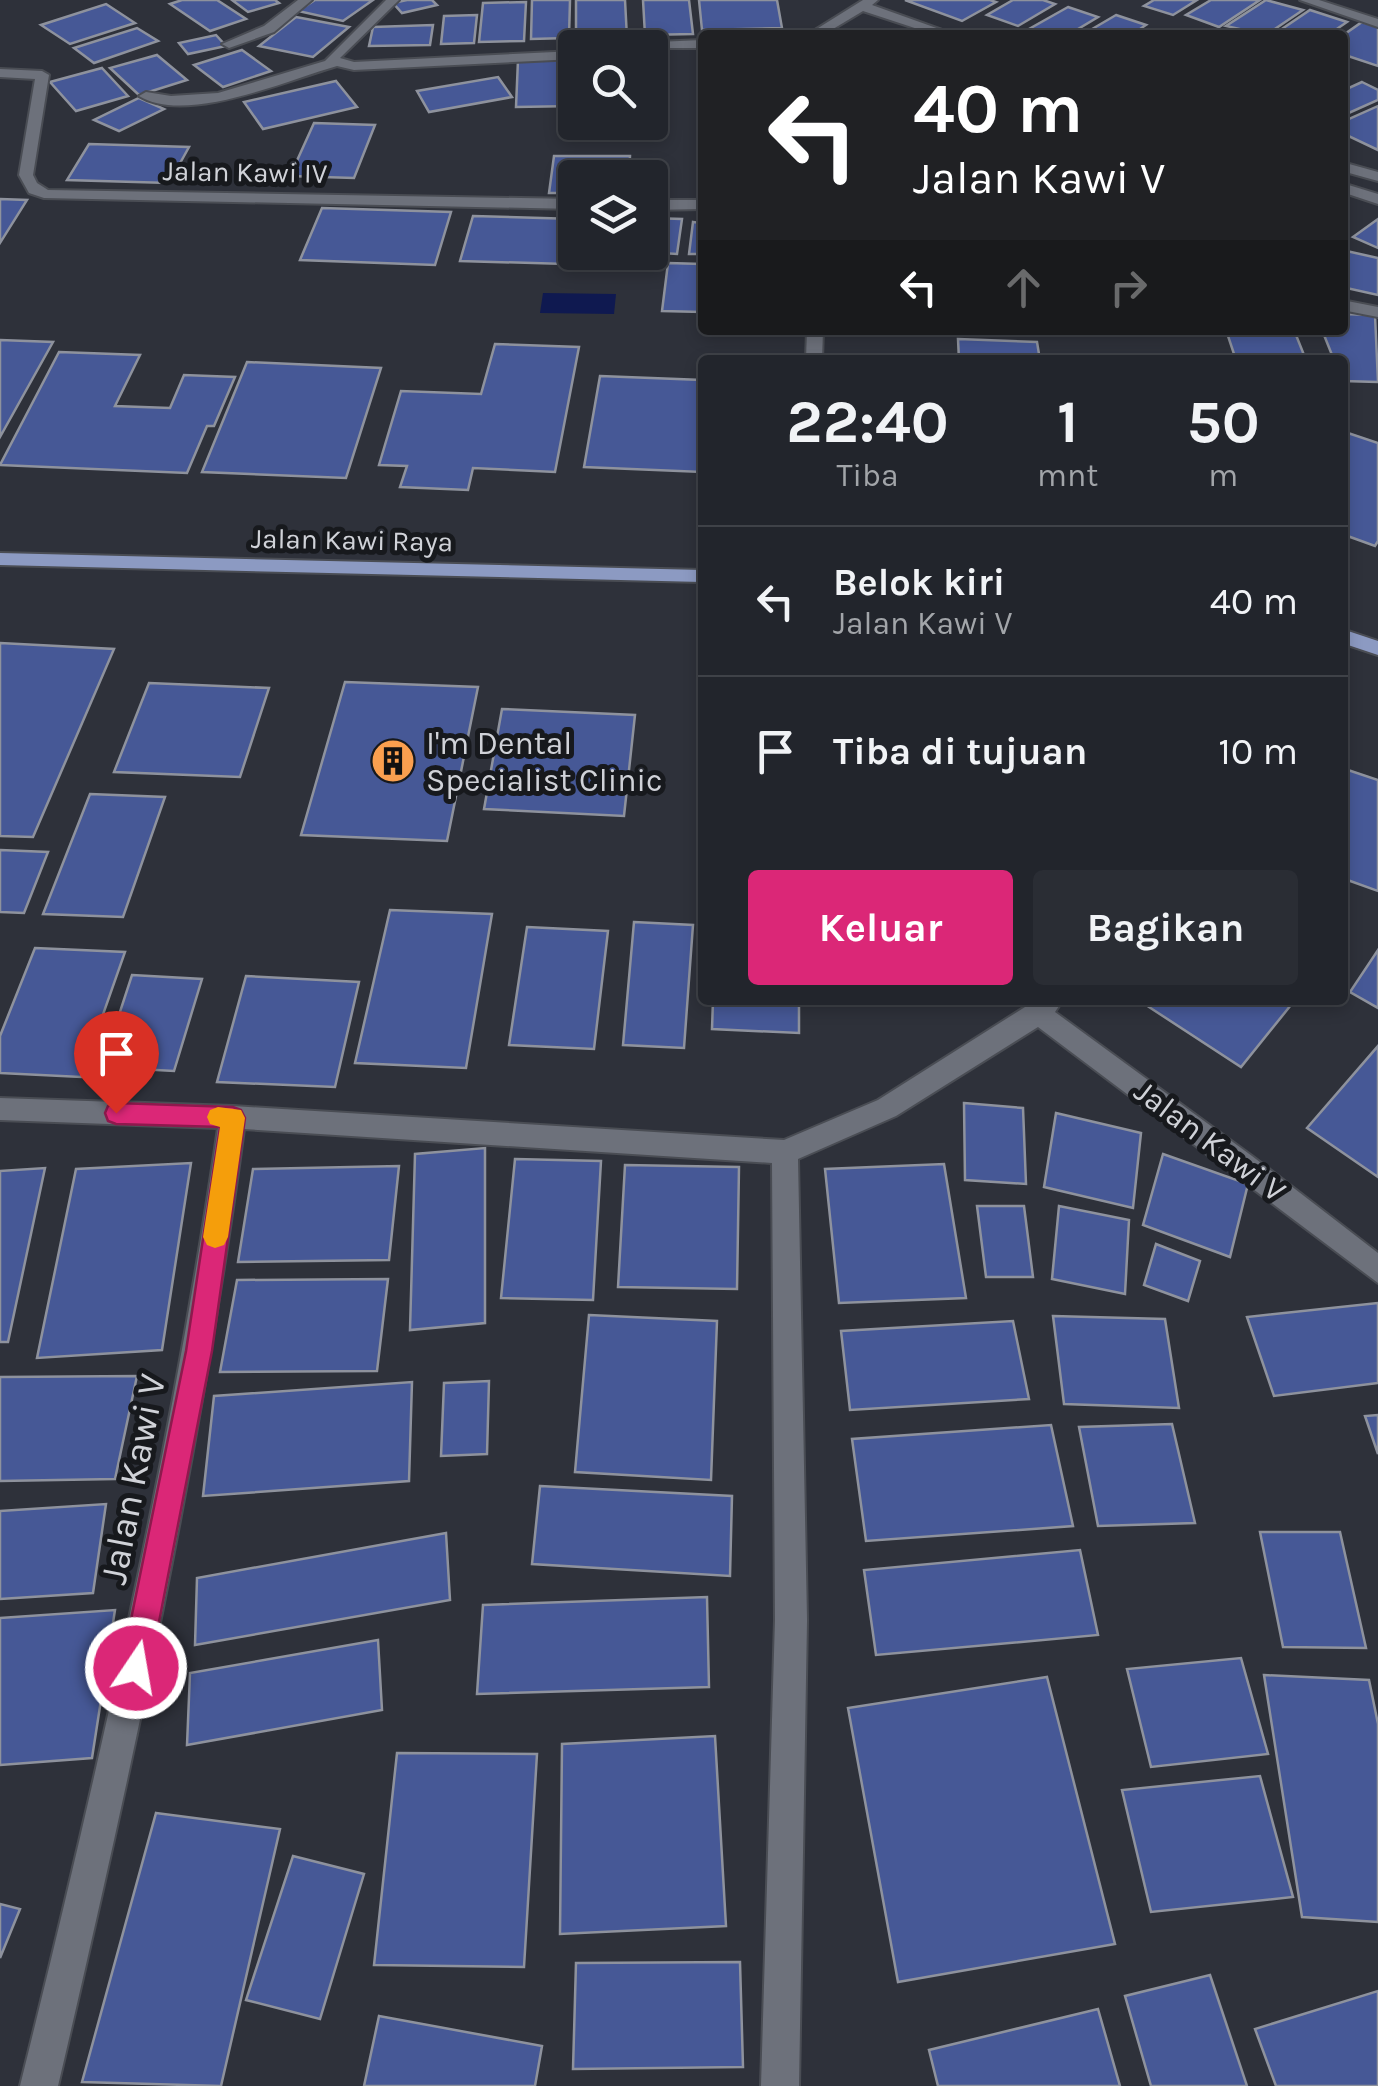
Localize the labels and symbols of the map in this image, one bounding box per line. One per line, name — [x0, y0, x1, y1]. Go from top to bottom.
street label: Jalan Kawi IV — [162, 154, 328, 190]
street label: Jalan Kawi Raya — [251, 522, 453, 558]
place label: I'm Dental Specialist Clinic — [426, 725, 663, 799]
building icon: I'm Dental Specialist Clinic — [370, 738, 416, 784]
pin — [74, 1011, 159, 1114]
street label: Jalan Kawi V — [1127, 1072, 1293, 1210]
street label: Jalan Kawi V — [91, 1370, 175, 1588]
position arrow — [84, 1616, 188, 1720]

